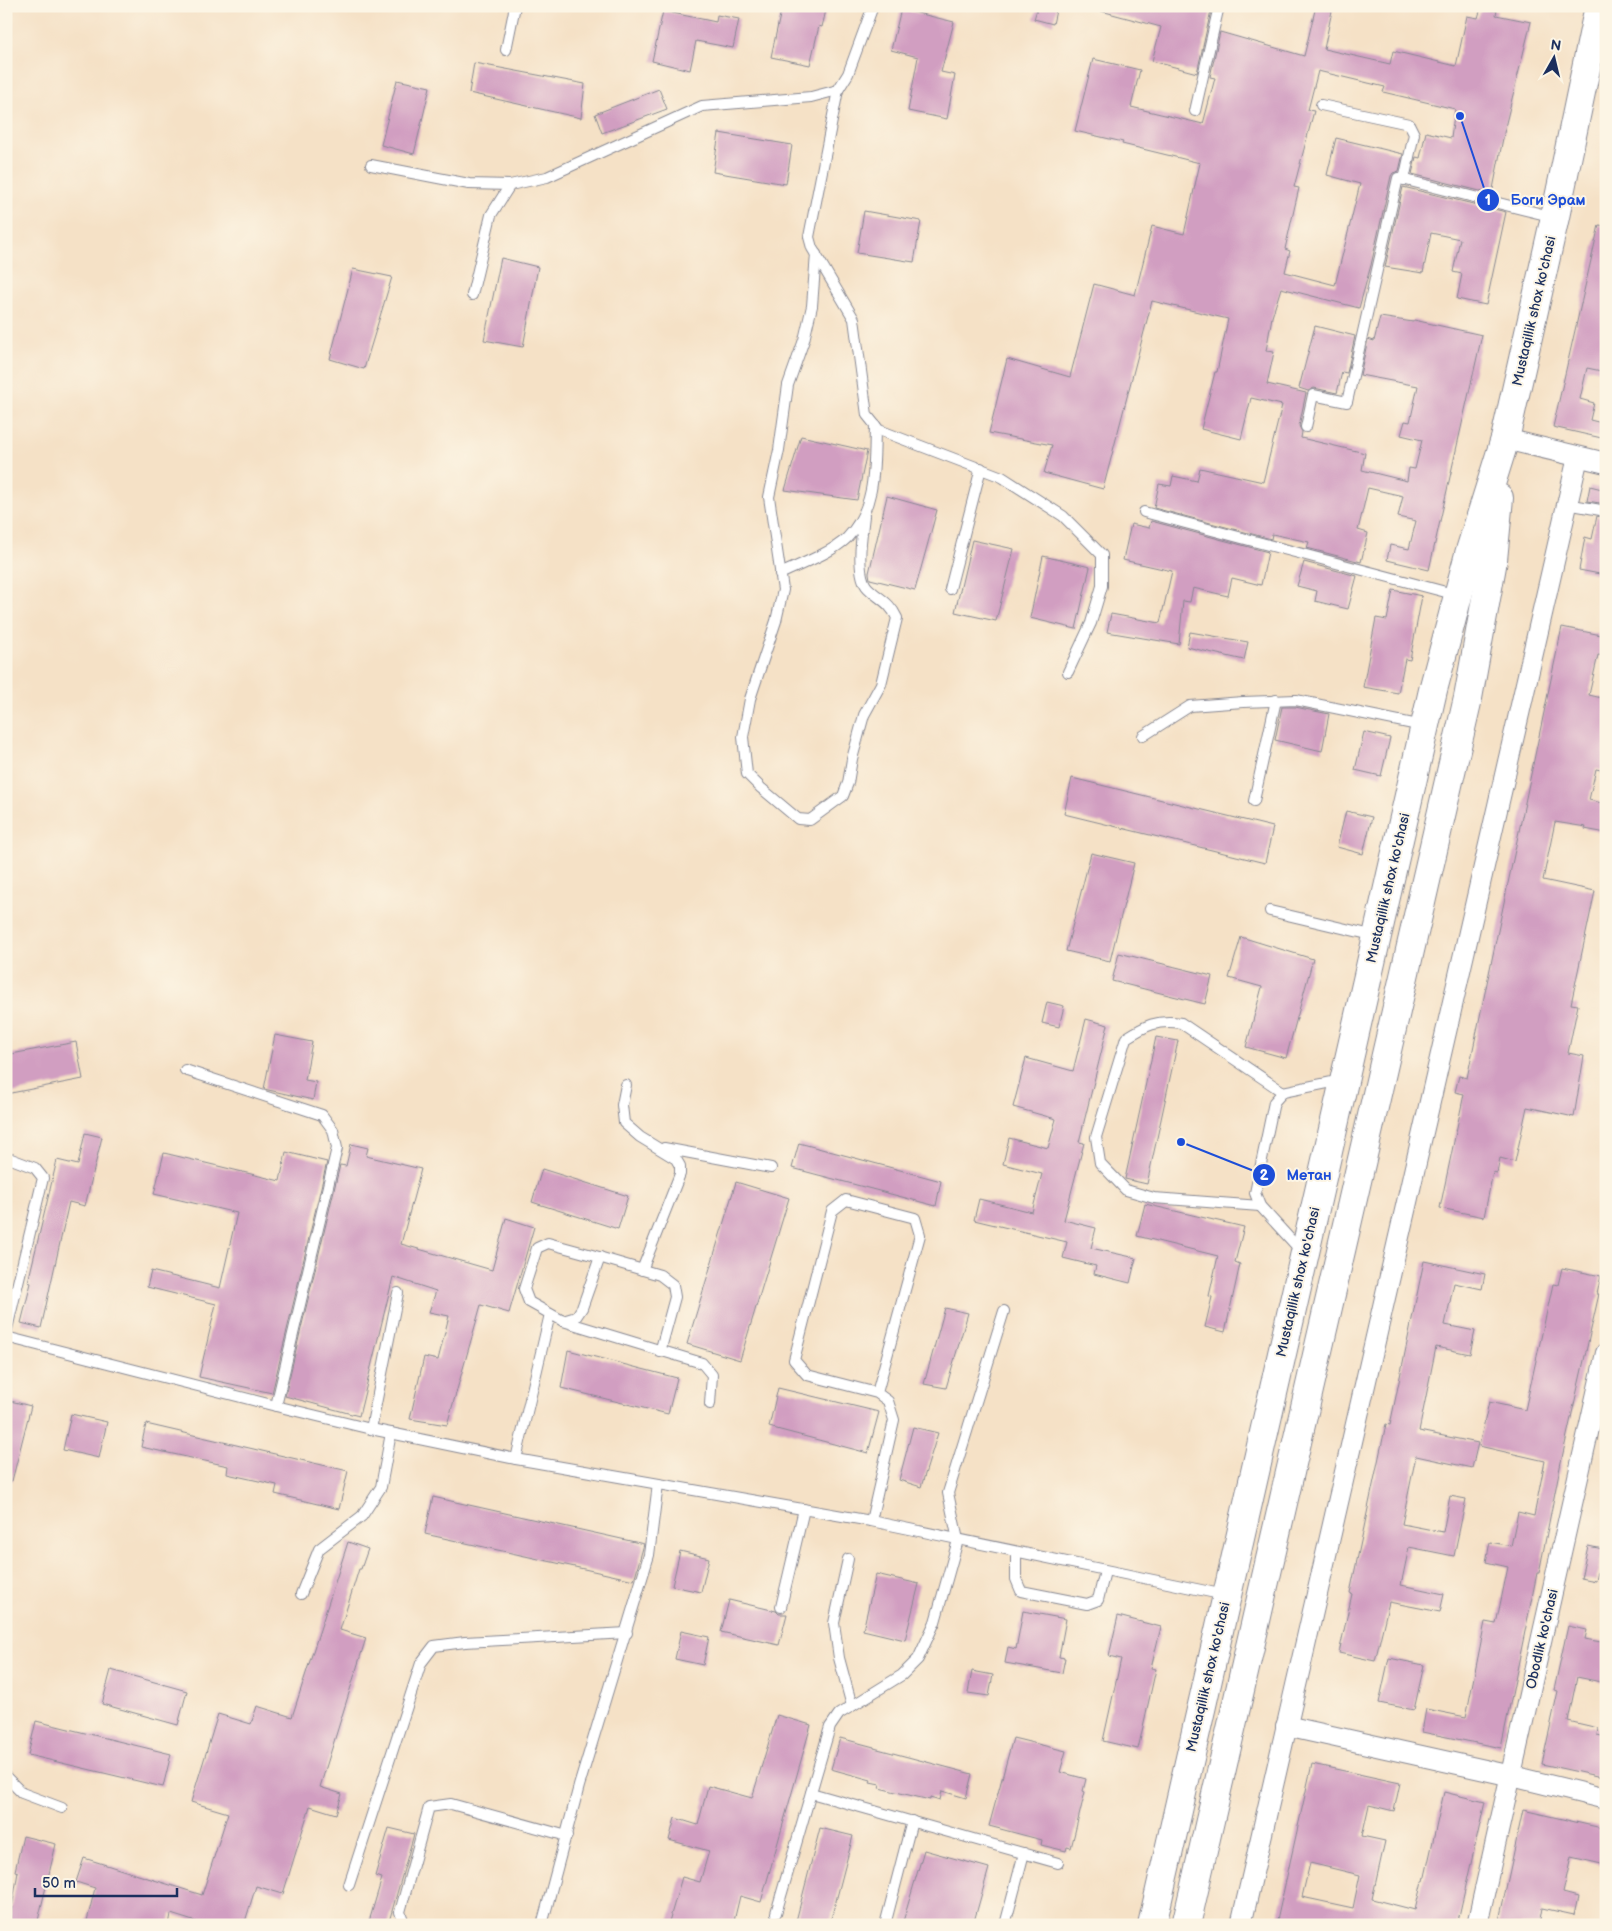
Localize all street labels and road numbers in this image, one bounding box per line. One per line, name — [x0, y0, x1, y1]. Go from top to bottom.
street label: Mustaqillik shox ko'chasi — [1508, 234, 1560, 388]
street label: Mustaqillik shox ko'chasi — [1362, 811, 1414, 965]
street label: Mustaqillik shox ko'chasi — [1272, 1205, 1324, 1359]
street label: Obodlik ko'chasi — [1522, 1587, 1562, 1691]
street label: Mustaqillik shox ko'chasi — [1182, 1600, 1234, 1754]

